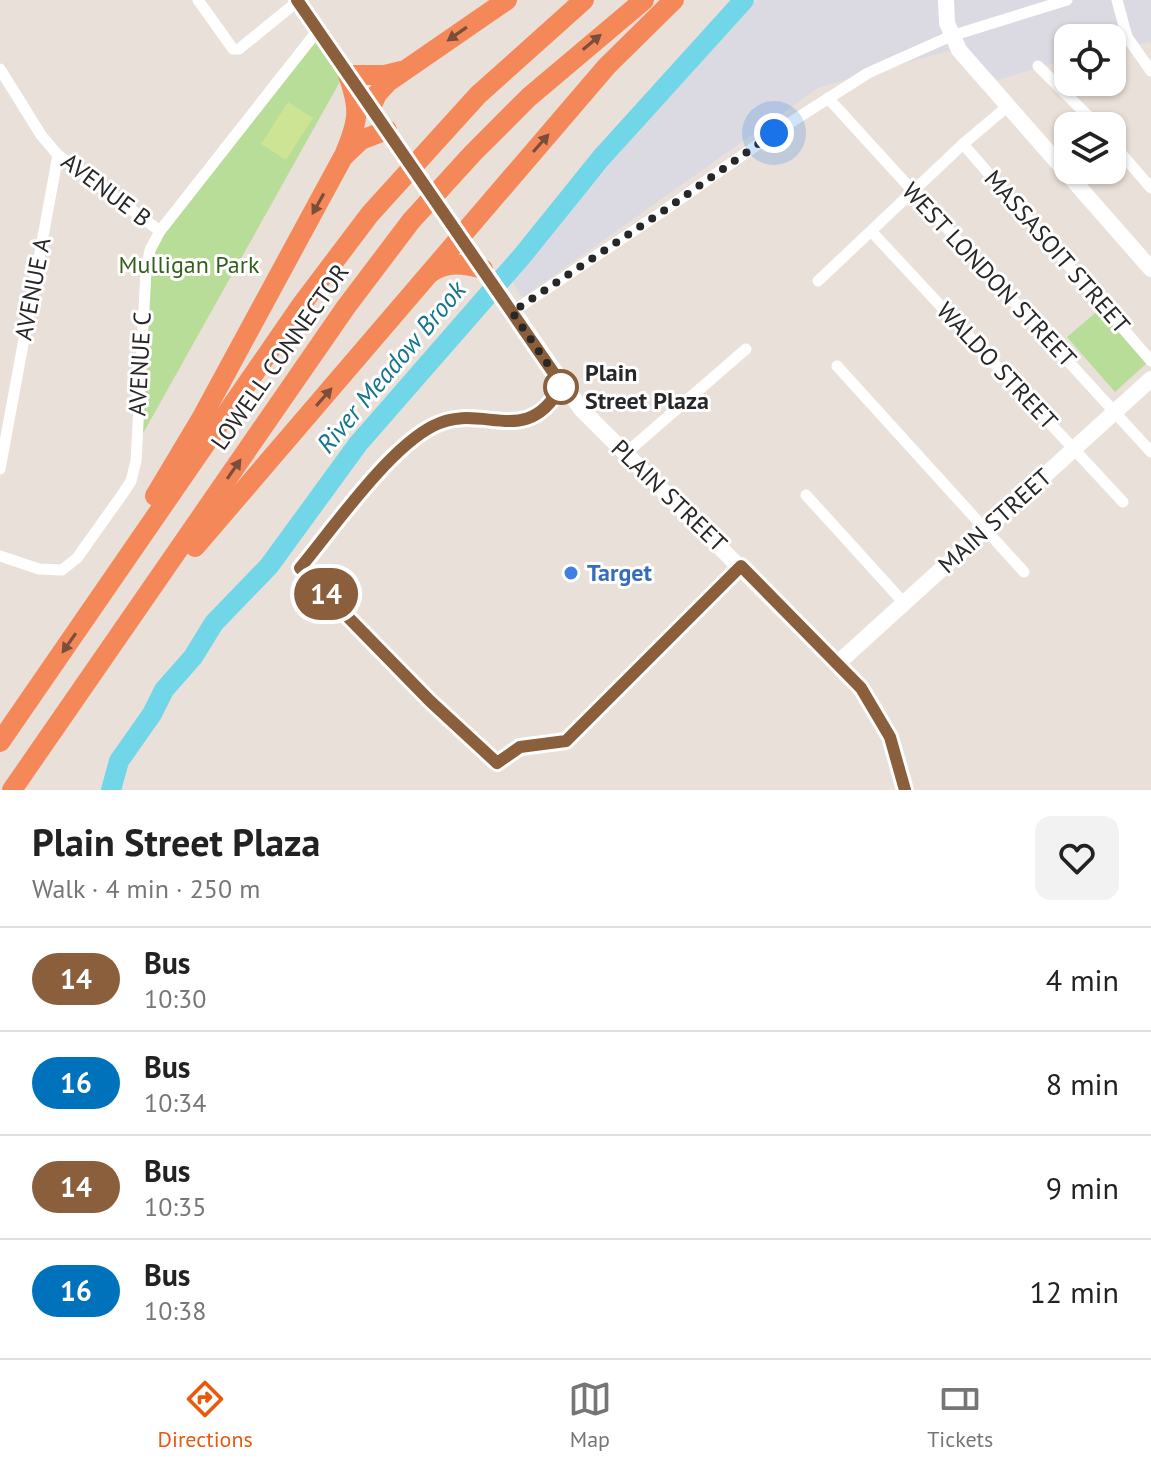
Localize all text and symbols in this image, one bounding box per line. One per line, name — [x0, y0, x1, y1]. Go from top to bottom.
map controls — [1054, 24, 1126, 184]
button: locate — [1054, 24, 1126, 96]
one-way arrow — [447, 26, 468, 41]
one-way arrow — [582, 34, 602, 51]
button: layers — [1054, 112, 1126, 184]
your location — [754, 113, 794, 153]
one-way arrow — [532, 133, 549, 153]
street label: AVENUE B — [55, 146, 157, 233]
street label: MASSASOIT STREET — [978, 163, 1137, 340]
street label: WEST LONDON STREET — [896, 176, 1083, 374]
one-way arrow — [311, 193, 325, 215]
street label: AVENUE A — [7, 235, 58, 343]
park label: Mulligan Park — [119, 249, 260, 280]
street label: LOWELL CONNECTOR — [204, 258, 355, 456]
water label: River Meadow Brook — [309, 273, 473, 460]
street label: WALDO STREET — [930, 295, 1064, 436]
street label: AVENUE C — [121, 311, 158, 417]
place label: Plain Street Plaza — [585, 357, 709, 416]
marker: Plain Street Plaza — [544, 370, 578, 404]
one-way arrow — [314, 387, 332, 406]
street label: PLAIN STREET — [605, 433, 734, 559]
one-way arrow — [226, 459, 241, 480]
street label: MAIN STREET — [932, 462, 1058, 580]
place label: Target — [587, 557, 652, 588]
marker: Target — [562, 564, 580, 582]
line badge: 14 — [290, 568, 362, 620]
text: 14 — [310, 575, 342, 612]
one-way arrow — [62, 632, 77, 653]
button: heart — [1035, 816, 1119, 900]
text: Plain Street Plaza — [32, 817, 320, 866]
text: Walk · 4 min · 250 m — [32, 872, 260, 905]
text: Bus — [144, 943, 191, 982]
text: 14 — [60, 960, 92, 997]
text: 4 min — [1046, 960, 1119, 999]
text: 10:30 — [144, 982, 206, 1015]
text: Bus — [144, 1047, 191, 1086]
text: 16 — [60, 1064, 92, 1101]
text: 8 min — [1046, 1064, 1119, 1103]
text: 10:34 — [144, 1086, 206, 1119]
text: Bus — [144, 1151, 191, 1190]
text: 14 — [60, 1168, 92, 1205]
text: 9 min — [1046, 1168, 1119, 1207]
text: 10:35 — [144, 1190, 206, 1223]
text: Bus — [144, 1255, 191, 1294]
text: 16 — [60, 1272, 92, 1309]
text: 12 min — [1029, 1272, 1119, 1311]
text: 10:38 — [144, 1294, 206, 1327]
tab: Directions — [158, 1377, 253, 1453]
tab: Map — [568, 1377, 612, 1453]
tab: Tickets — [927, 1377, 993, 1453]

